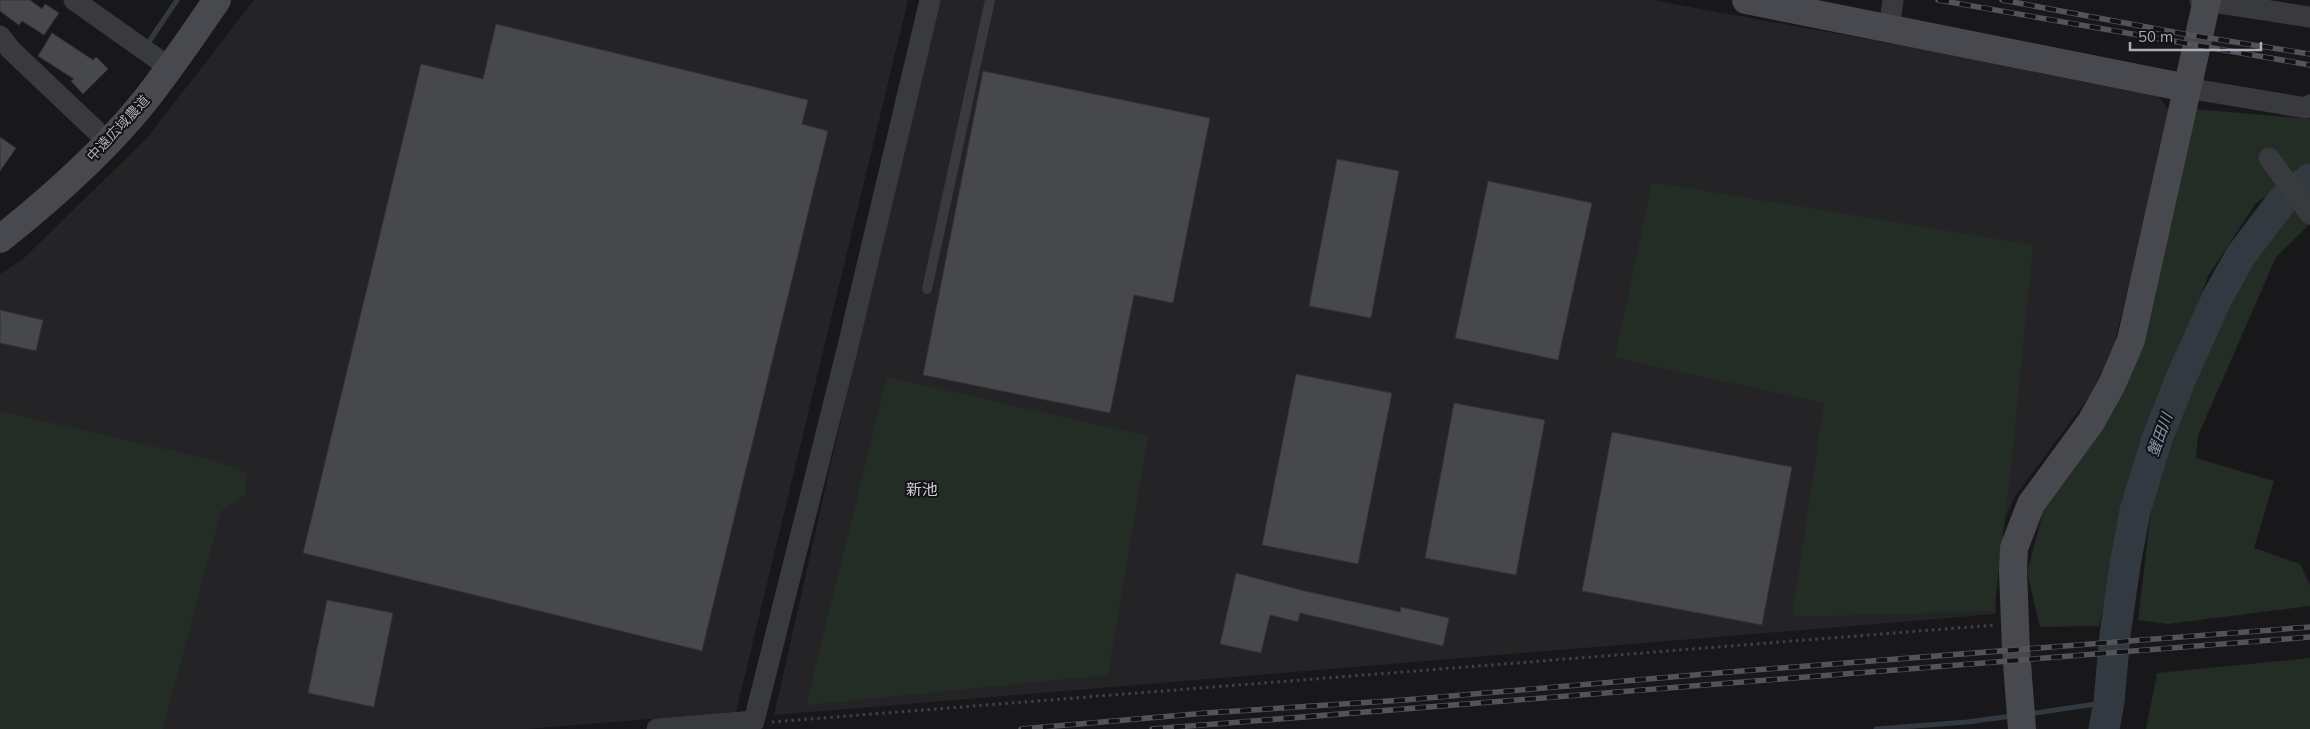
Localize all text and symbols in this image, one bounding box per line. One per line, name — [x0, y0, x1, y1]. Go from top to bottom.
scale bar — [2130, 20, 2261, 52]
text: 50 m — [2138, 27, 2173, 46]
street label: 中遠広域農道 — [83, 91, 153, 165]
water label: 蟹田川 — [2143, 409, 2177, 459]
district label: 新池 — [906, 479, 938, 499]

